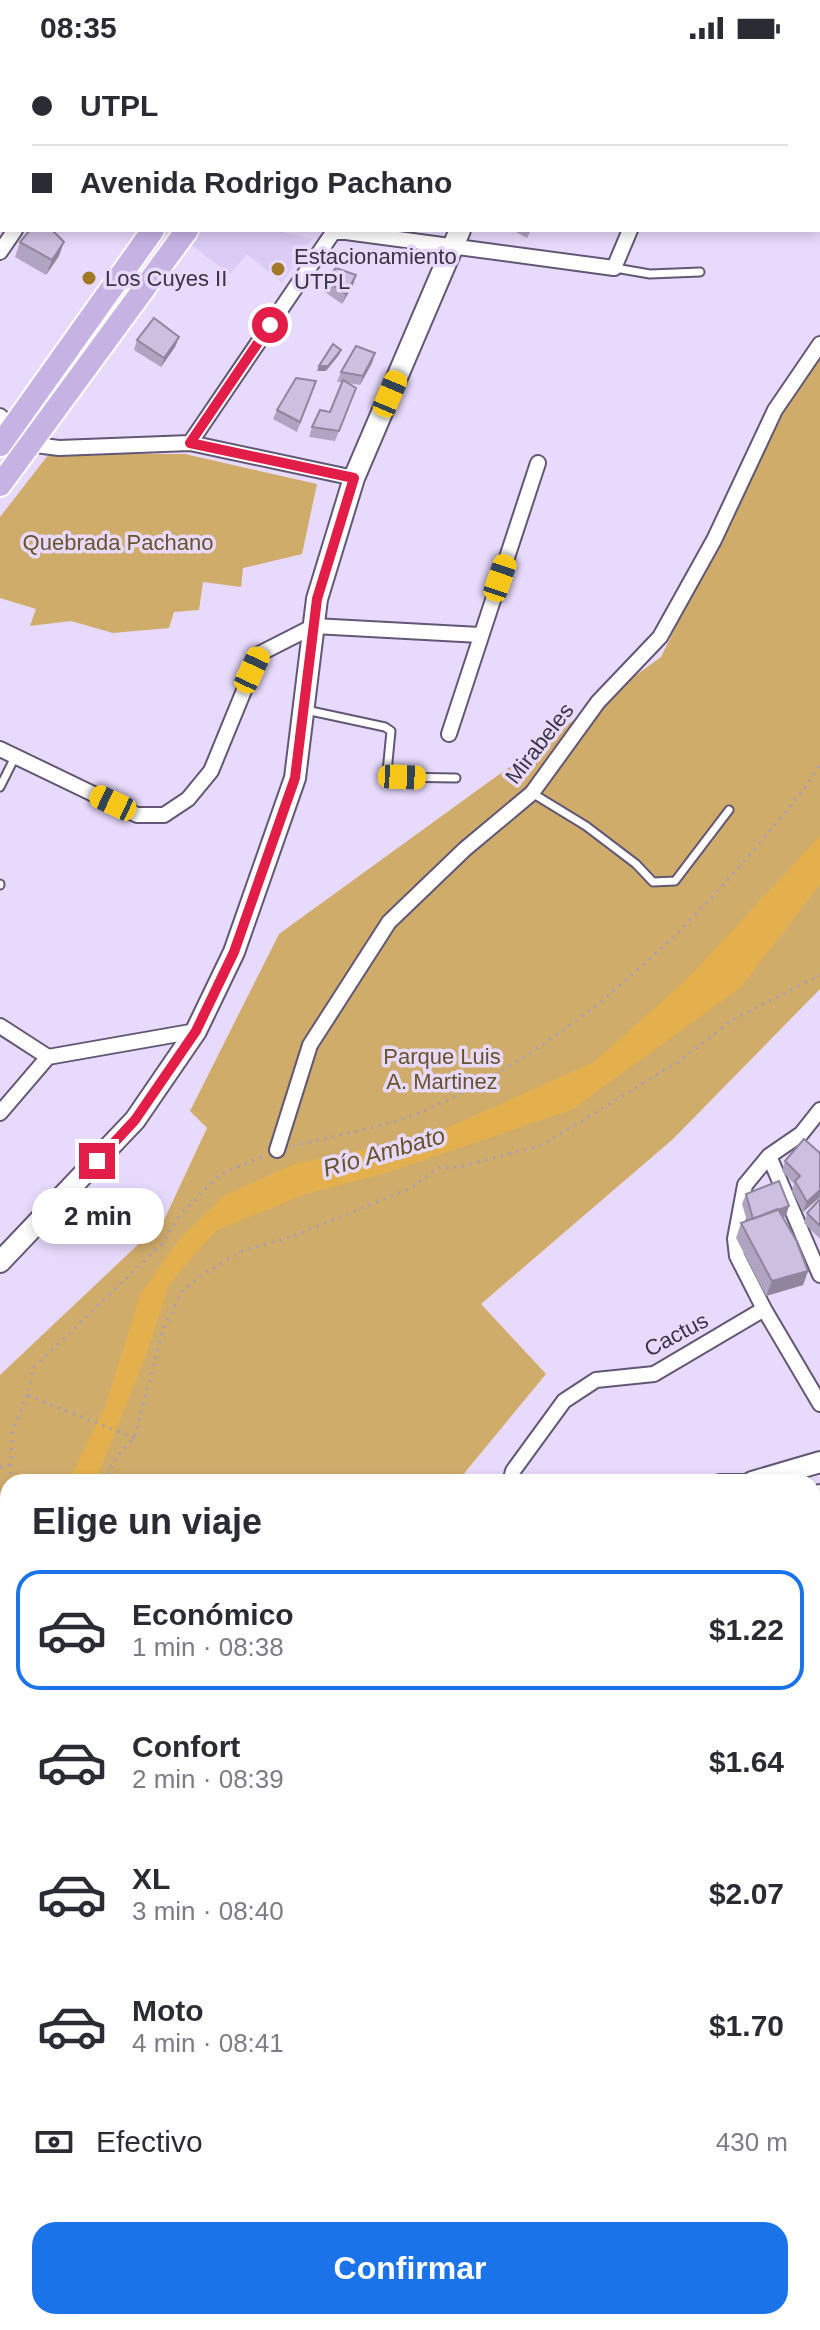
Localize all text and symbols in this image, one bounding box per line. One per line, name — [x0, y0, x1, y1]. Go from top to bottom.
text: 08:35 — [40, 11, 117, 44]
text: UTPL — [80, 89, 158, 122]
text: Avenida Rodrigo Pachano — [80, 166, 452, 199]
place label: Estacionamiento UTPL — [294, 244, 457, 294]
marker: Estacionamiento UTPL — [269, 260, 287, 278]
place label: Los Cuyes II — [105, 266, 227, 291]
marker: Los Cuyes II — [80, 269, 98, 287]
route start — [252, 307, 288, 343]
car — [370, 367, 410, 421]
park label: Quebrada Pachano — [23, 530, 213, 555]
car — [481, 551, 519, 605]
car — [231, 643, 273, 697]
street label: Mirabeles — [500, 698, 579, 789]
car — [378, 764, 426, 790]
car — [86, 782, 140, 824]
park label: Parque Luis A. Martinez — [383, 1044, 501, 1094]
water label: Río Ambato — [320, 1121, 448, 1182]
route end — [79, 1143, 115, 1179]
callout: 2 min — [31, 1189, 163, 1245]
text: 2 min — [64, 1201, 132, 1231]
street label: Cactus — [640, 1307, 712, 1362]
text: Elige un viaje — [32, 1501, 262, 1542]
icon: car — [36, 1594, 108, 1666]
text: Económico — [132, 1598, 294, 1631]
text: $1.22 — [709, 1613, 784, 1646]
text: 1 min · 08:38 — [132, 1632, 284, 1662]
icon: car — [36, 1726, 108, 1798]
text: Confort — [132, 1730, 240, 1763]
text: $1.64 — [709, 1745, 784, 1778]
text: 2 min · 08:39 — [132, 1764, 284, 1794]
icon: car — [36, 1858, 108, 1930]
text: XL — [132, 1862, 170, 1895]
text: $2.07 — [709, 1877, 784, 1910]
text: 3 min · 08:40 — [132, 1896, 284, 1926]
icon: car — [36, 1990, 108, 2062]
text: Moto — [132, 1994, 204, 2027]
text: $1.70 — [709, 2009, 784, 2042]
text: 4 min · 08:41 — [132, 2028, 284, 2058]
icon: cash — [32, 2120, 76, 2164]
text: Efectivo — [96, 2125, 203, 2158]
text: 430 m — [716, 2127, 788, 2157]
button: Confirmar — [32, 2222, 788, 2314]

